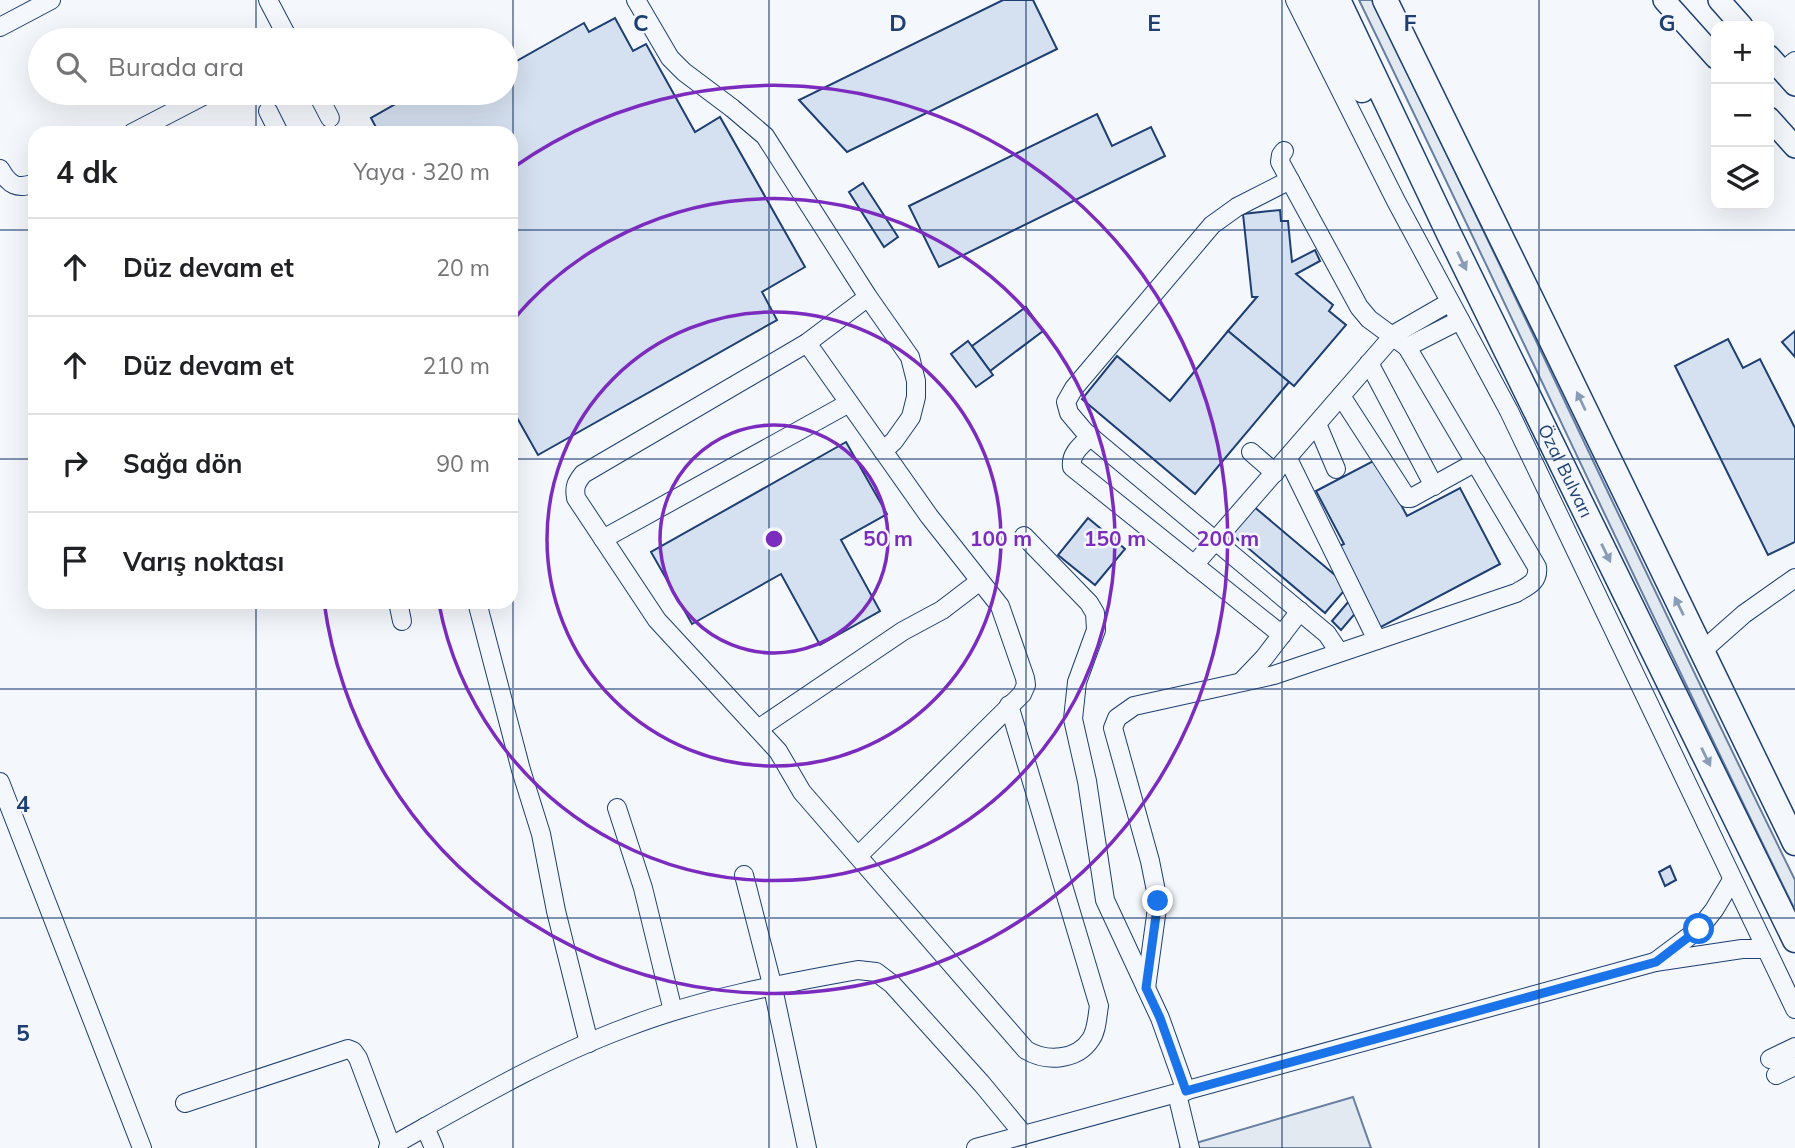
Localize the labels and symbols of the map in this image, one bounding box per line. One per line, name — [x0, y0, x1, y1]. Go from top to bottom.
text: C — [633, 8, 649, 37]
text: D — [889, 8, 907, 37]
text: E — [1147, 8, 1161, 37]
text: F — [1403, 8, 1417, 37]
text: G — [1658, 8, 1676, 37]
one-way arrow — [1456, 251, 1468, 271]
one-way arrow — [1575, 390, 1586, 411]
street label: Özal Bulvarı — [1533, 420, 1598, 521]
text: 50 m — [863, 525, 913, 551]
text: 100 m — [970, 525, 1032, 551]
text: 150 m — [1084, 525, 1146, 551]
text: 200 m — [1197, 525, 1259, 551]
centre of rings — [762, 527, 786, 551]
one-way arrow — [1600, 543, 1612, 563]
one-way arrow — [1673, 596, 1684, 616]
one-way arrow — [1700, 747, 1712, 767]
text: 4 — [16, 789, 30, 818]
route end — [1142, 885, 1173, 916]
route start — [1683, 913, 1714, 944]
text: 5 — [16, 1018, 30, 1047]

